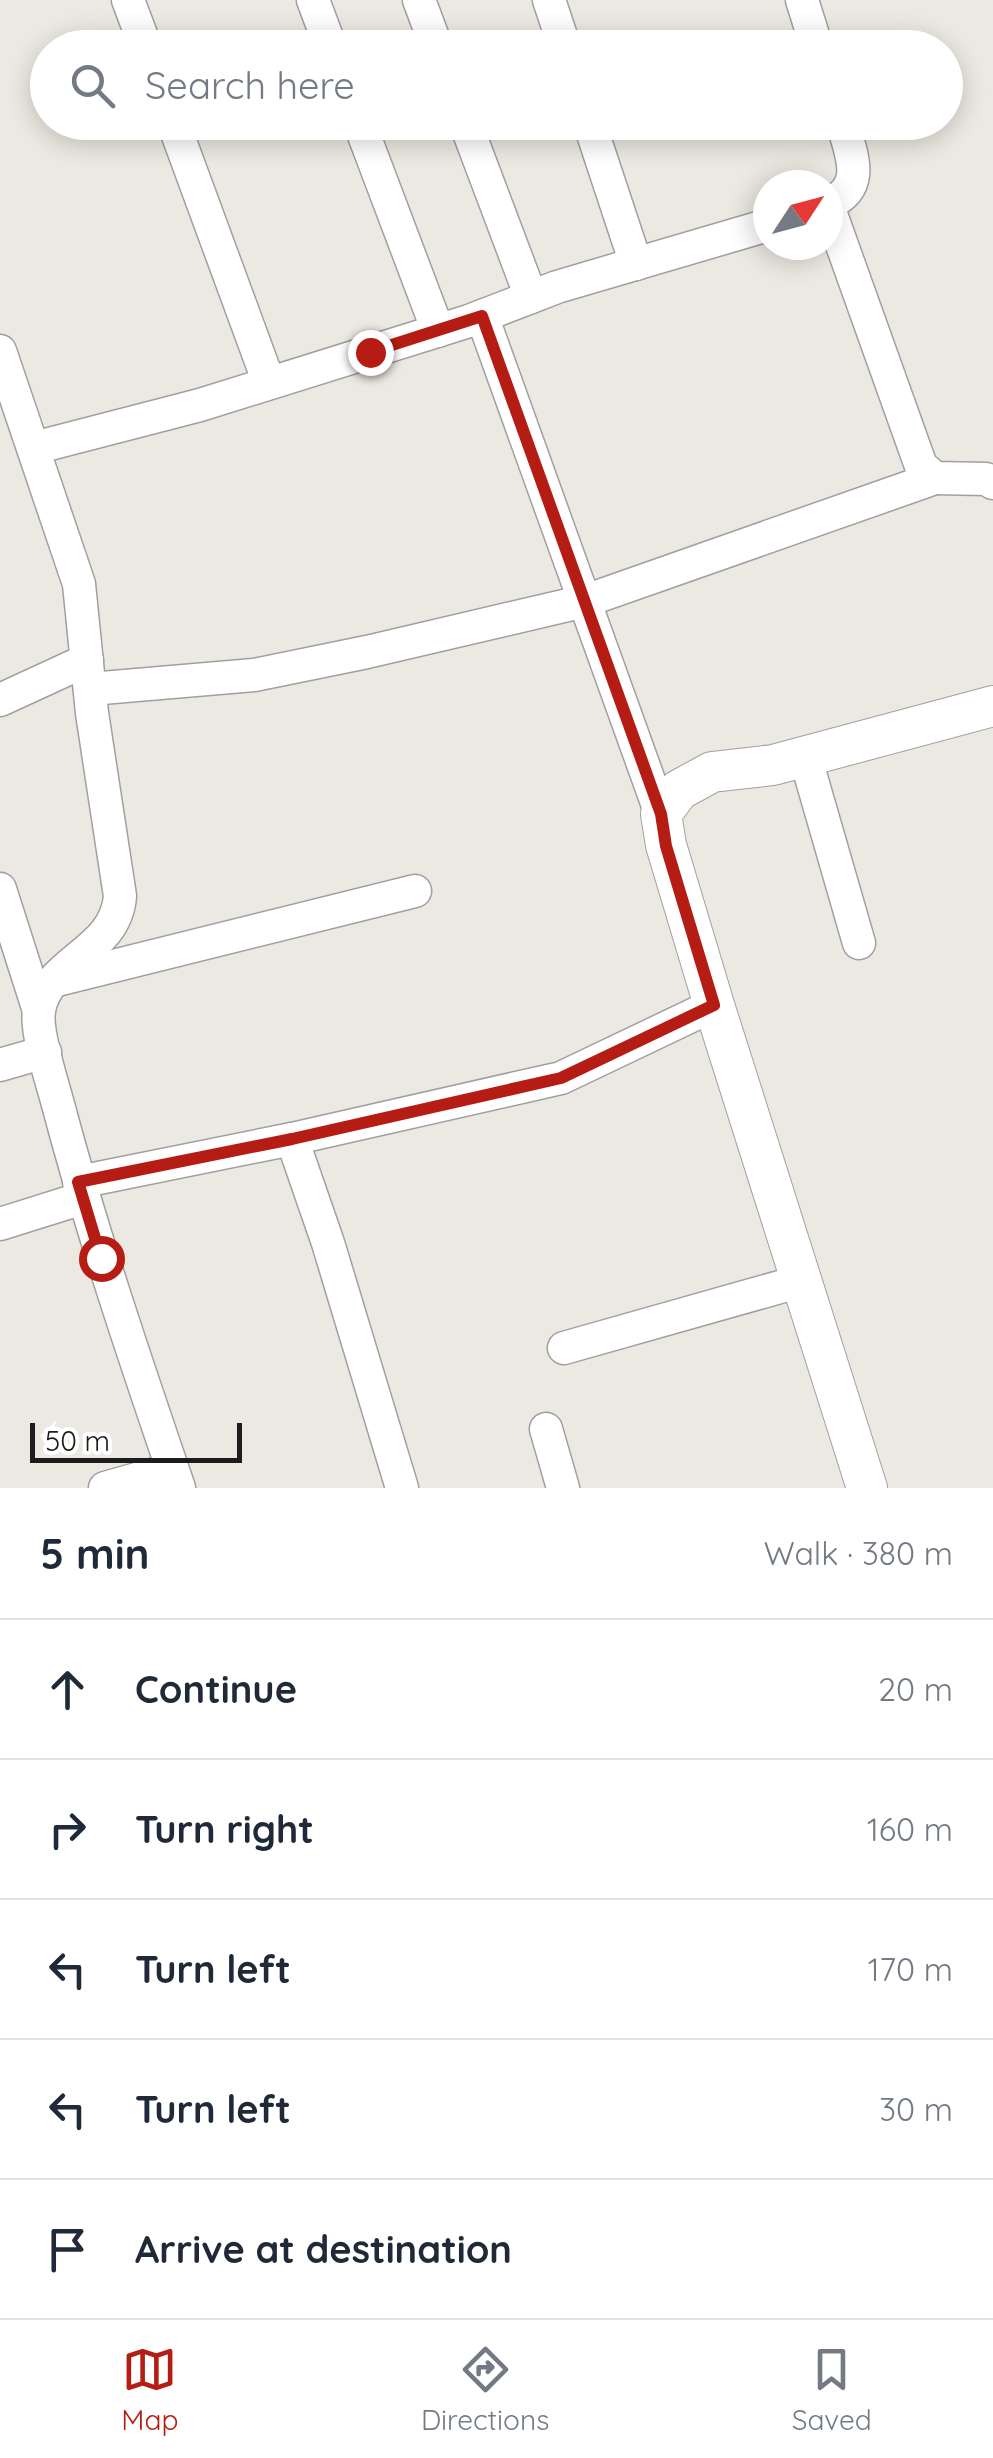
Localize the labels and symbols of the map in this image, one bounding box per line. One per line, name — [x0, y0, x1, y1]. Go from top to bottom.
north arrow — [753, 170, 843, 260]
route end — [348, 330, 394, 376]
route start — [79, 1236, 125, 1282]
scale bar — [30, 1418, 242, 1462]

